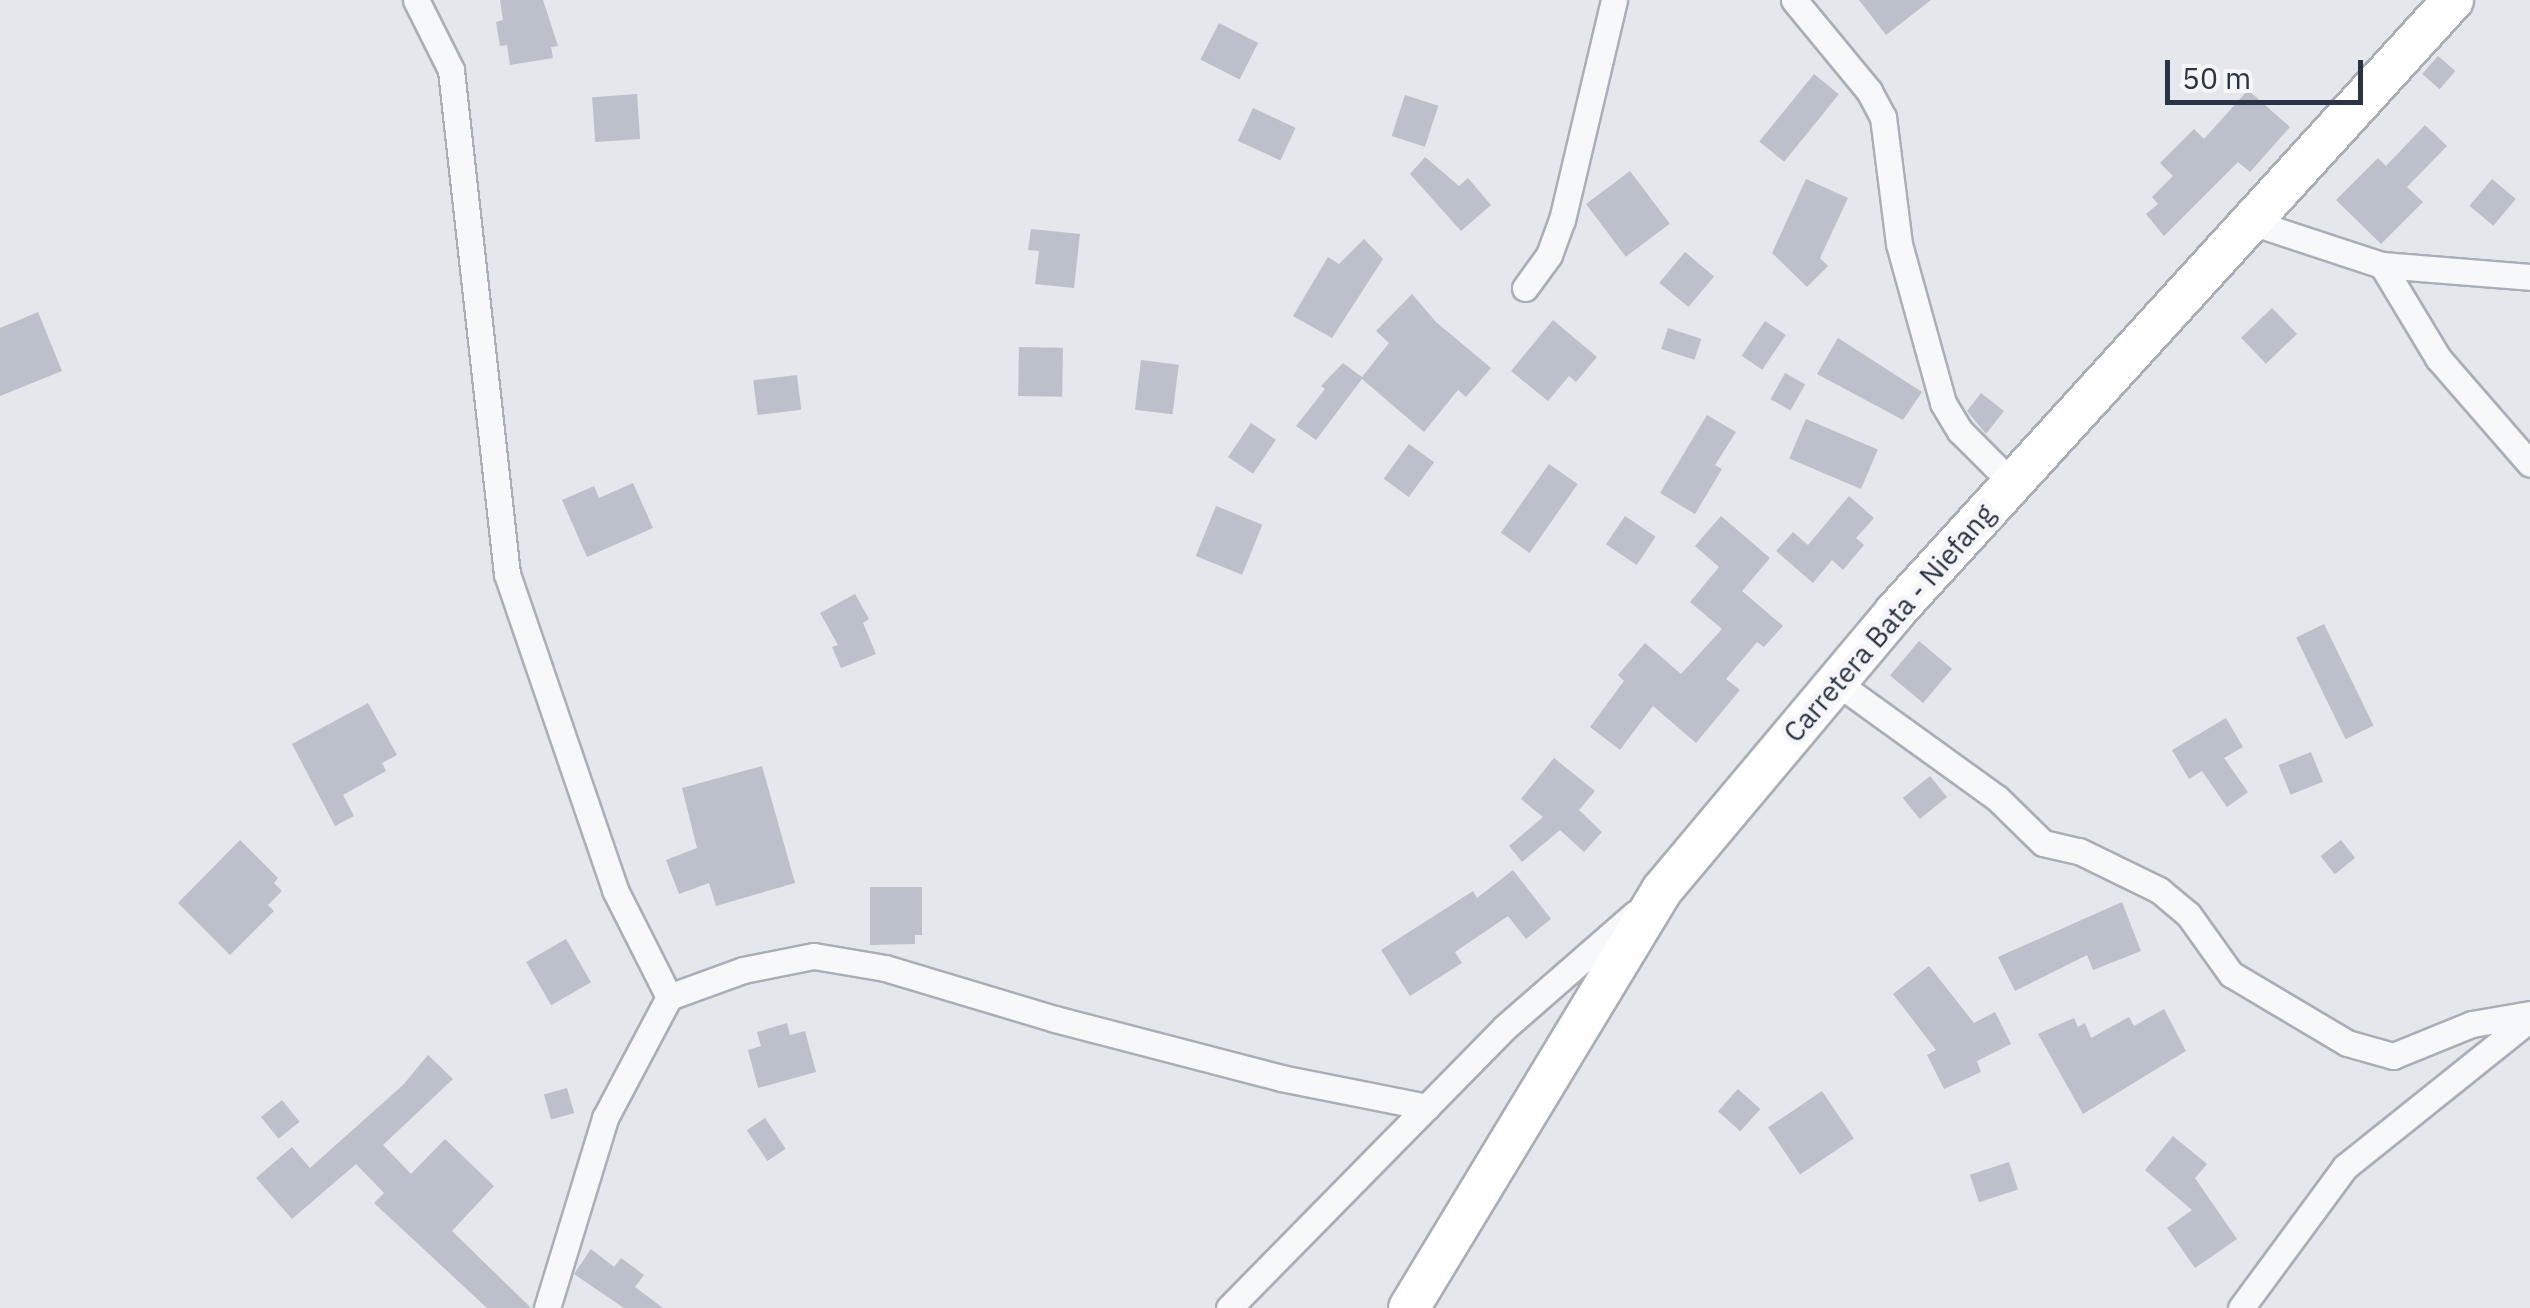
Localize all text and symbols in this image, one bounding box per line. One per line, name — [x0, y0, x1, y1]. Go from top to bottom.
scale bar — [2170, 40, 2368, 102]
text: 50 m — [2182, 58, 2251, 97]
street label: Carretera Bata - Niefang — [1777, 497, 2001, 749]

